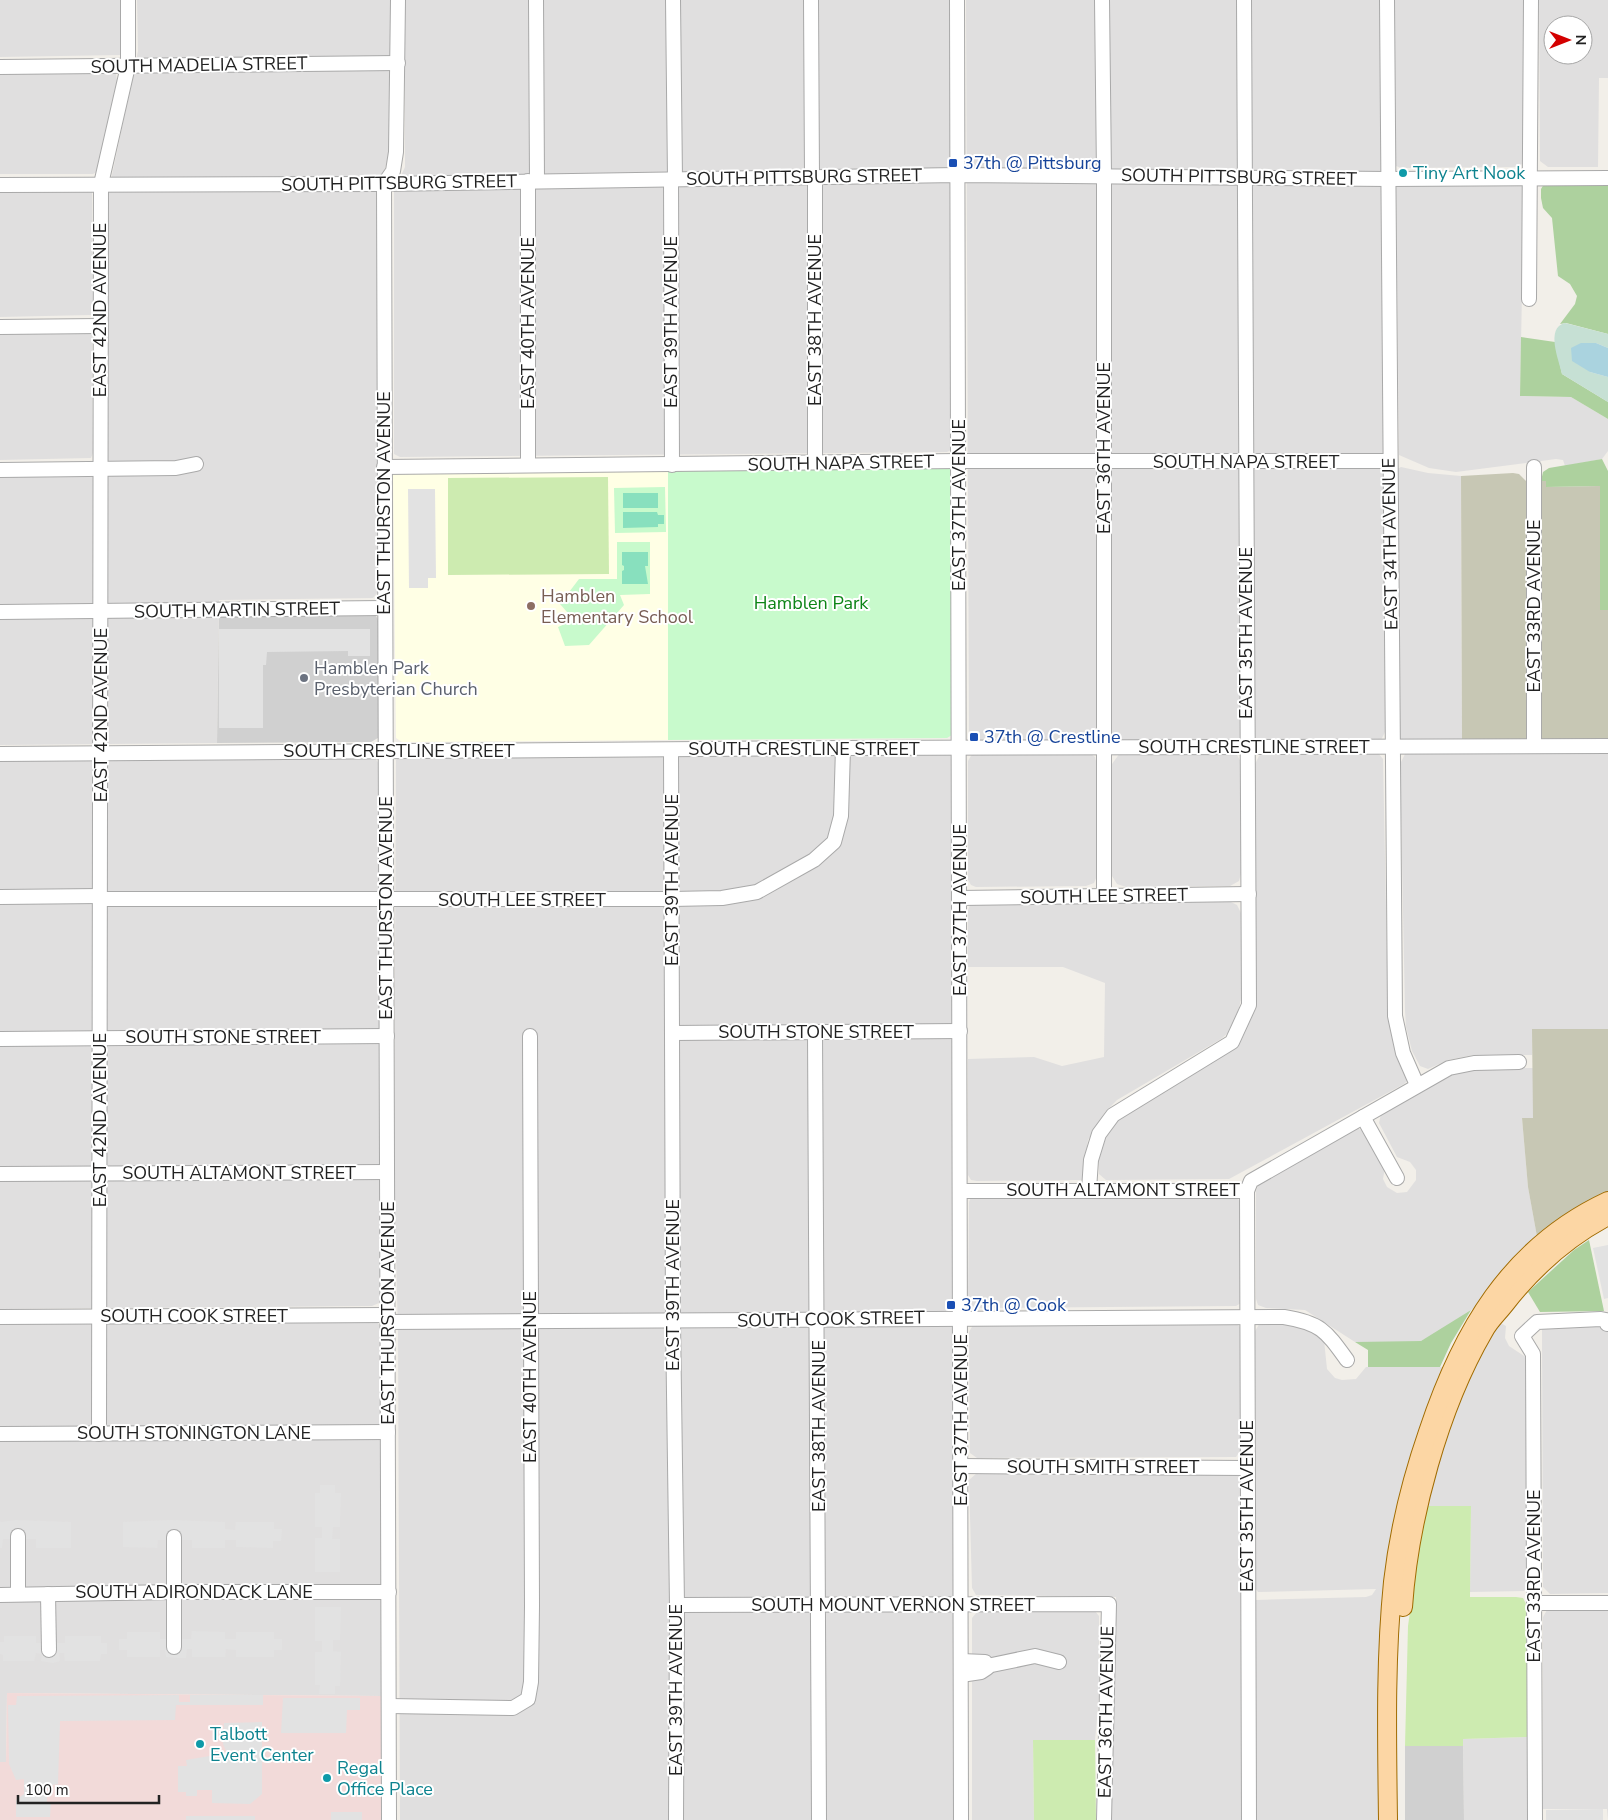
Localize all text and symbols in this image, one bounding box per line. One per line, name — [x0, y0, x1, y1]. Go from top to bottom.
north arrow — [1543, 15, 1593, 65]
text: N — [1571, 35, 1590, 45]
street label: SOUTH MADELIA STREET — [90, 51, 308, 79]
place label: 37th @ Pittsburg — [963, 151, 1101, 175]
marker: 37th @ Pittsburg — [947, 157, 959, 169]
place label: Tiny Art Nook — [1413, 161, 1526, 185]
street label: SOUTH PITTSBURG STREET — [686, 163, 922, 191]
street label: SOUTH PITTSBURG STREET — [1121, 163, 1357, 191]
marker: Tiny Art Nook — [1397, 167, 1409, 179]
street label: SOUTH PITTSBURG STREET — [281, 169, 517, 197]
street label: EAST 42ND AVENUE — [88, 223, 112, 397]
street label: EAST 38TH AVENUE — [803, 234, 827, 406]
street label: EAST 39TH AVENUE — [659, 236, 683, 408]
street label: EAST 40TH AVENUE — [516, 237, 540, 409]
street label: EAST 36TH AVENUE — [1092, 362, 1116, 534]
street label: EAST THURSTON AVENUE — [372, 391, 396, 615]
street label: EAST 37TH AVENUE — [947, 419, 971, 591]
street label: SOUTH NAPA STREET — [747, 449, 935, 477]
street label: SOUTH NAPA STREET — [1153, 450, 1340, 474]
street label: EAST 34TH AVENUE — [1376, 458, 1404, 630]
street label: EAST 33RD AVENUE — [1522, 519, 1546, 693]
street label: EAST 35TH AVENUE — [1234, 547, 1258, 719]
place label: Hamblen Elementary School — [541, 584, 694, 629]
park label: Hamblen Park — [754, 591, 869, 615]
street label: SOUTH MARTIN STREET — [134, 596, 340, 624]
marker: Hamblen Elementary School — [525, 600, 537, 612]
street label: EAST 42ND AVENUE — [89, 628, 113, 802]
place label: Hamblen Park Presbyterian Church — [314, 656, 478, 701]
marker: Hamblen Park Presbyterian Church — [298, 672, 310, 684]
place label: 37th @ Crestline — [984, 725, 1121, 749]
marker: 37th @ Crestline — [968, 731, 980, 743]
street label: SOUTH CRESTLINE STREET — [1138, 735, 1370, 759]
street label: SOUTH CRESTLINE STREET — [688, 737, 920, 761]
street label: SOUTH CRESTLINE STREET — [283, 739, 515, 763]
street label: EAST 39TH AVENUE — [660, 794, 684, 966]
street label: EAST THURSTON AVENUE — [374, 796, 398, 1020]
street label: EAST 37TH AVENUE — [948, 824, 972, 996]
street label: SOUTH LEE STREET — [1020, 883, 1188, 909]
street label: SOUTH LEE STREET — [438, 888, 606, 912]
street label: SOUTH STONE STREET — [718, 1020, 914, 1044]
street label: SOUTH STONE STREET — [125, 1025, 321, 1049]
street label: EAST 42ND AVENUE — [88, 1033, 112, 1207]
street label: SOUTH ALTAMONT STREET — [122, 1161, 356, 1185]
street label: SOUTH ALTAMONT STREET — [1006, 1178, 1240, 1202]
street label: EAST 39TH AVENUE — [661, 1199, 685, 1371]
street label: EAST THURSTON AVENUE — [376, 1201, 400, 1425]
street label: EAST 40TH AVENUE — [518, 1291, 542, 1463]
place label: 37th @ Cook — [961, 1293, 1067, 1317]
marker: 37th @ Cook — [945, 1299, 957, 1311]
street label: SOUTH COOK STREET — [100, 1304, 288, 1328]
street label: SOUTH COOK STREET — [737, 1305, 925, 1333]
street label: EAST 37TH AVENUE — [949, 1334, 973, 1506]
street label: EAST 38TH AVENUE — [807, 1340, 831, 1512]
street label: EAST 35TH AVENUE — [1235, 1420, 1259, 1592]
street label: SOUTH STONINGTON LANE — [77, 1421, 311, 1445]
street label: SOUTH SMITH STREET — [1007, 1455, 1199, 1479]
street label: EAST 33RD AVENUE — [1522, 1489, 1546, 1663]
street label: SOUTH ADIRONDACK LANE — [75, 1580, 313, 1604]
street label: SOUTH MOUNT VERNON STREET — [751, 1593, 1035, 1617]
street label: EAST 39TH AVENUE — [664, 1604, 688, 1776]
street label: EAST 36TH AVENUE — [1092, 1626, 1120, 1798]
place label: Talbott Event Center — [210, 1722, 314, 1767]
marker: Talbott Event Center — [194, 1738, 206, 1750]
place label: Regal Office Place — [337, 1756, 433, 1801]
scale bar — [18, 1772, 159, 1804]
marker: Regal Office Place — [321, 1772, 333, 1784]
text: 100 m — [25, 1780, 69, 1800]

